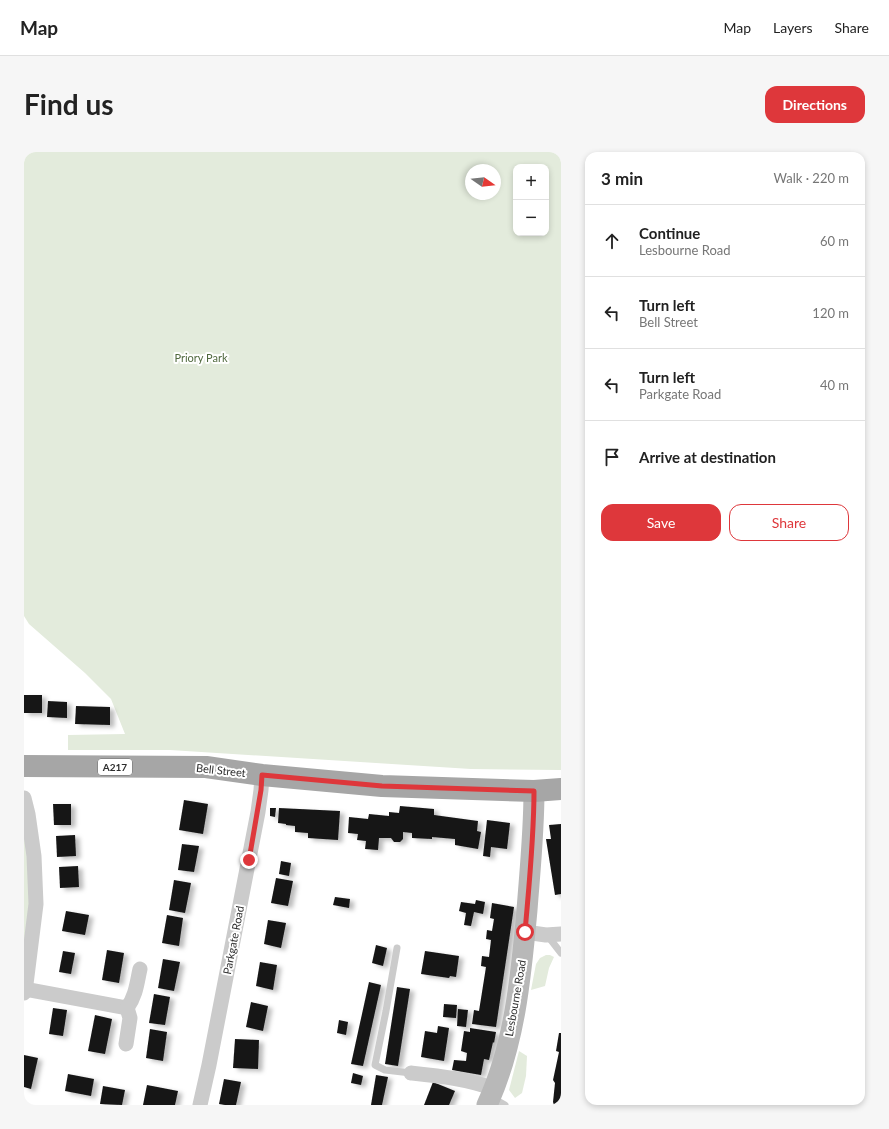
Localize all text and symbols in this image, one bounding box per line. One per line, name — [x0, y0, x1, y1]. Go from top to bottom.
text: Map — [20, 16, 58, 39]
text: Map — [723, 19, 751, 36]
text: Layers — [773, 19, 813, 36]
text: Share — [835, 19, 869, 36]
button: Directions — [765, 86, 865, 123]
text: Find us — [24, 87, 114, 121]
north arrow — [465, 164, 501, 200]
map controls — [513, 164, 549, 236]
button: + — [513, 164, 549, 200]
text: 3 min — [601, 168, 643, 189]
text: Walk · 220 m — [773, 170, 849, 186]
button: − — [513, 200, 549, 236]
text: Continue — [639, 224, 700, 242]
icon: ahead — [601, 230, 623, 252]
text: 60 m — [820, 233, 849, 249]
text: Lesbourne Road — [639, 242, 731, 258]
text: Turn left — [639, 296, 695, 314]
icon: left — [601, 302, 623, 324]
text: 120 m — [812, 305, 849, 321]
text: Bell Street — [639, 314, 698, 330]
park label: Priory Park — [174, 351, 228, 364]
text: Turn left — [639, 368, 695, 386]
icon: left — [601, 374, 623, 396]
text: 40 m — [820, 377, 849, 393]
text: Parkgate Road — [639, 386, 721, 402]
icon: arrive — [601, 446, 623, 468]
text: Arrive at destination — [639, 448, 776, 466]
button: Save — [601, 504, 721, 541]
button: Share — [729, 504, 849, 541]
road number: A217 — [98, 759, 132, 775]
street label: Bell Street — [196, 761, 247, 779]
route end — [240, 851, 258, 869]
street label: Parkgate Road — [220, 905, 246, 975]
route start — [516, 923, 534, 941]
street label: Lesbourne Road — [502, 959, 528, 1037]

